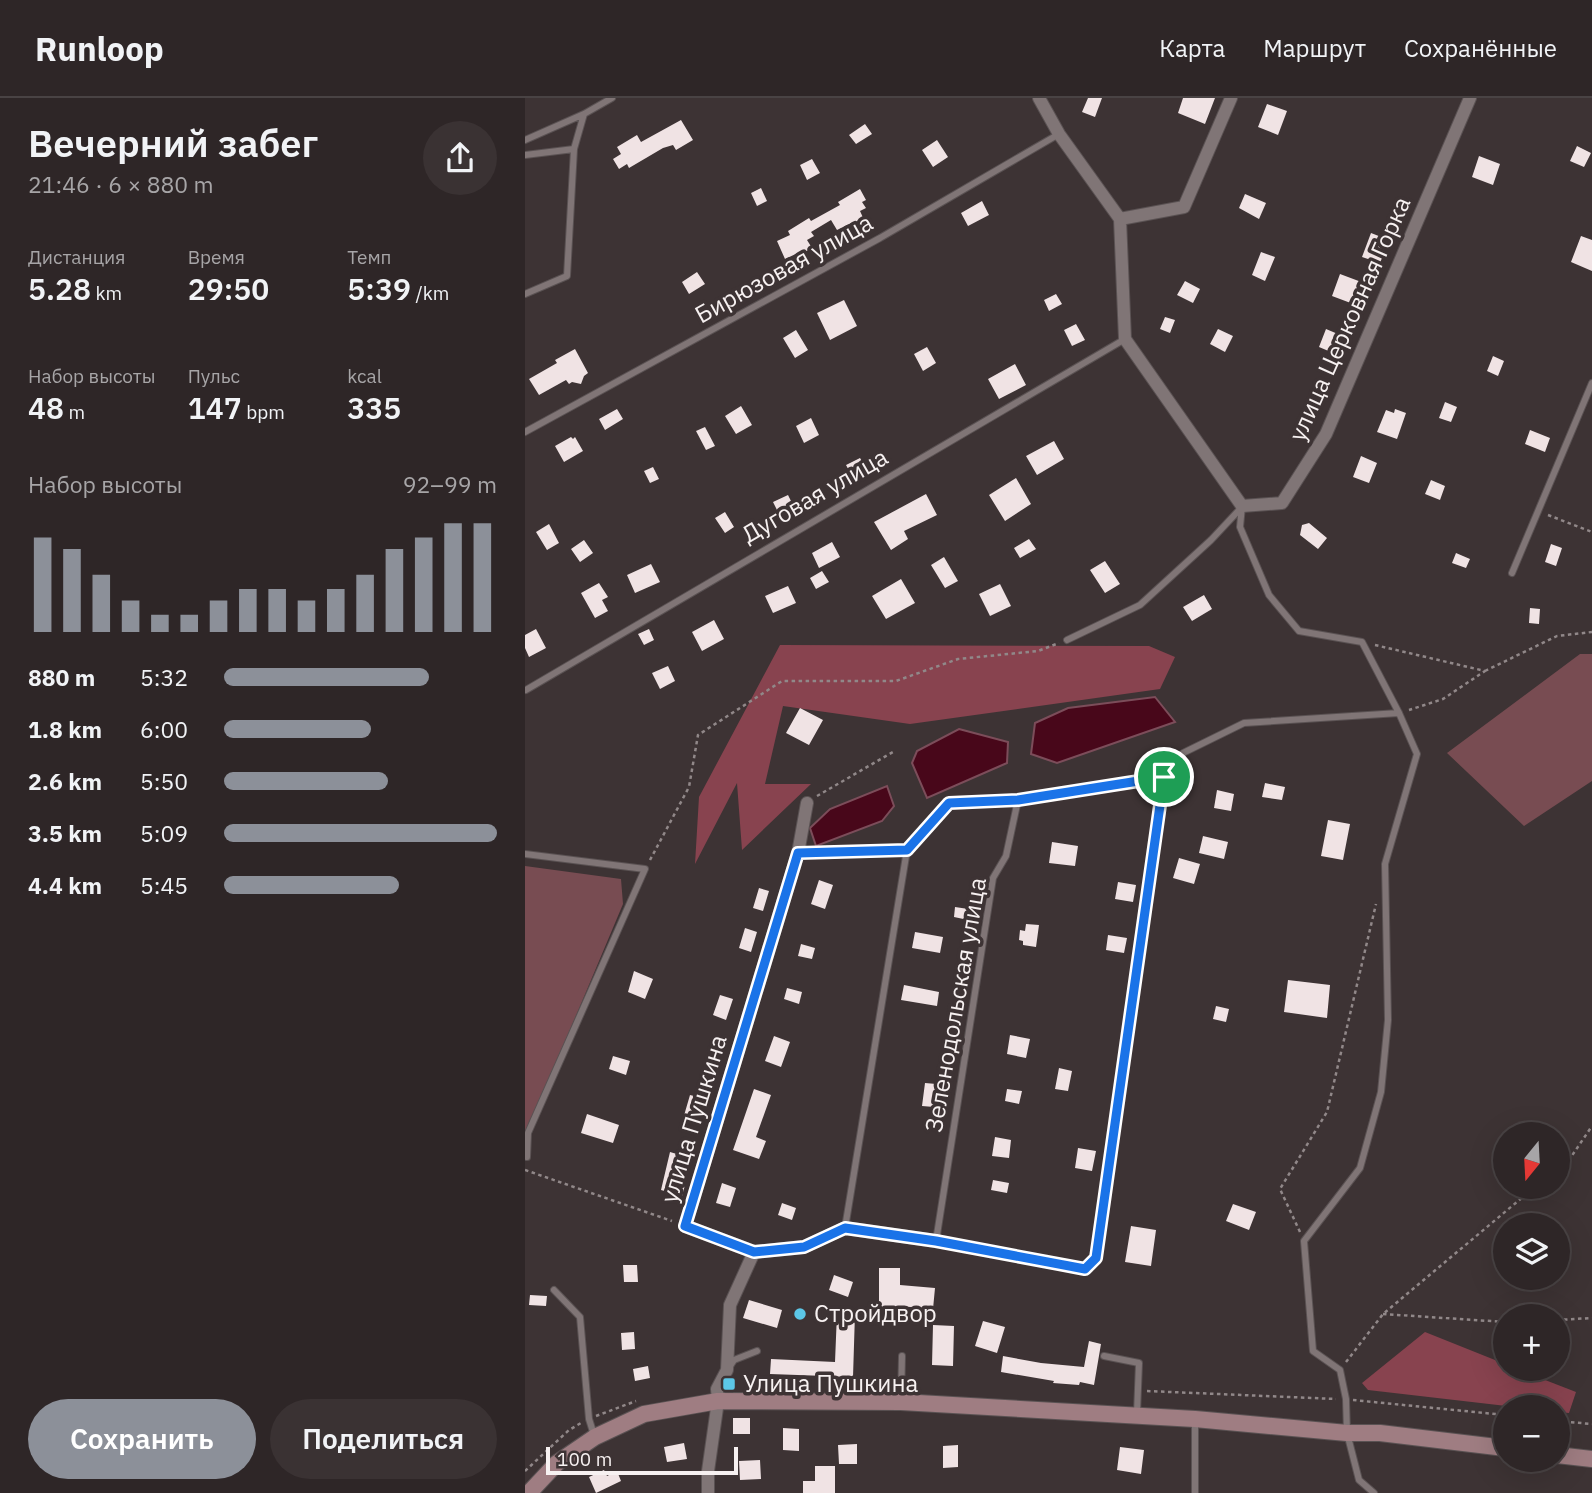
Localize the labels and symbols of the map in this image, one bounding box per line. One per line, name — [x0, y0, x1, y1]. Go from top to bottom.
street label: улица Церковная Горка — [1281, 191, 1418, 446]
street label: Бирюзовая улица — [689, 206, 878, 330]
street label: Дуговая улица — [736, 440, 894, 550]
pin — [1134, 747, 1194, 807]
street label: Зеленодольская улица — [917, 875, 993, 1135]
street label: улица Пушкина — [652, 1031, 734, 1207]
north arrow — [1493, 1122, 1570, 1199]
place label: Стройдвор — [814, 1297, 937, 1329]
marker: Стройдвор — [792, 1306, 808, 1322]
place label: Улица Пушкина — [743, 1367, 919, 1399]
marker: Улица Пушкина — [721, 1376, 737, 1392]
scale bar — [546, 1444, 739, 1476]

